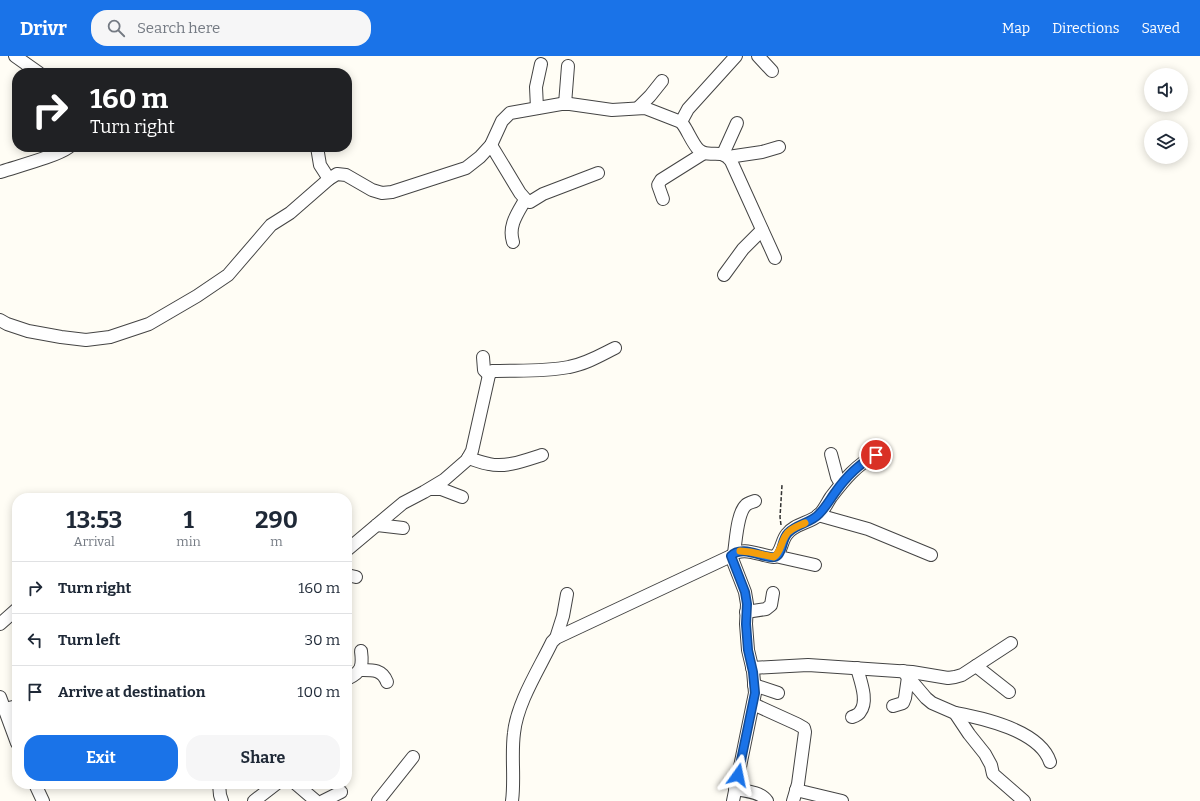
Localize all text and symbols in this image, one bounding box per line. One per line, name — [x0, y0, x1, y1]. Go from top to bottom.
search box — [91, 10, 371, 46]
text: Drivr — [20, 17, 67, 40]
icon: search — [105, 17, 127, 39]
text: Search here — [137, 19, 220, 37]
text: Map — [1002, 20, 1030, 37]
text: Directions — [1052, 20, 1120, 37]
text: Saved — [1142, 20, 1180, 37]
map controls — [1144, 68, 1188, 164]
button: sound — [1144, 68, 1188, 112]
text: 160 m — [90, 82, 168, 115]
icon: right — [24, 84, 76, 136]
text: Turn right — [90, 116, 175, 138]
button: layers — [1144, 120, 1188, 164]
pin — [859, 438, 893, 472]
icon: arrive — [865, 444, 887, 466]
text: 13:53 — [66, 506, 122, 534]
text: 1 — [183, 506, 194, 534]
text: 290 — [255, 506, 298, 534]
text: Arrival — [74, 534, 115, 549]
text: min — [176, 534, 201, 549]
text: m — [270, 534, 283, 549]
icon: right — [24, 577, 46, 599]
text: Turn right — [58, 579, 131, 597]
text: 160 m — [298, 579, 340, 597]
icon: left — [24, 629, 46, 651]
text: Turn left — [58, 631, 120, 649]
text: 30 m — [305, 631, 340, 649]
icon: arrive — [24, 681, 46, 703]
text: Arrive at destination — [58, 683, 205, 701]
text: 100 m — [297, 683, 340, 701]
button: Exit — [24, 735, 178, 781]
button: Share — [186, 735, 340, 781]
position arrow — [717, 754, 759, 796]

